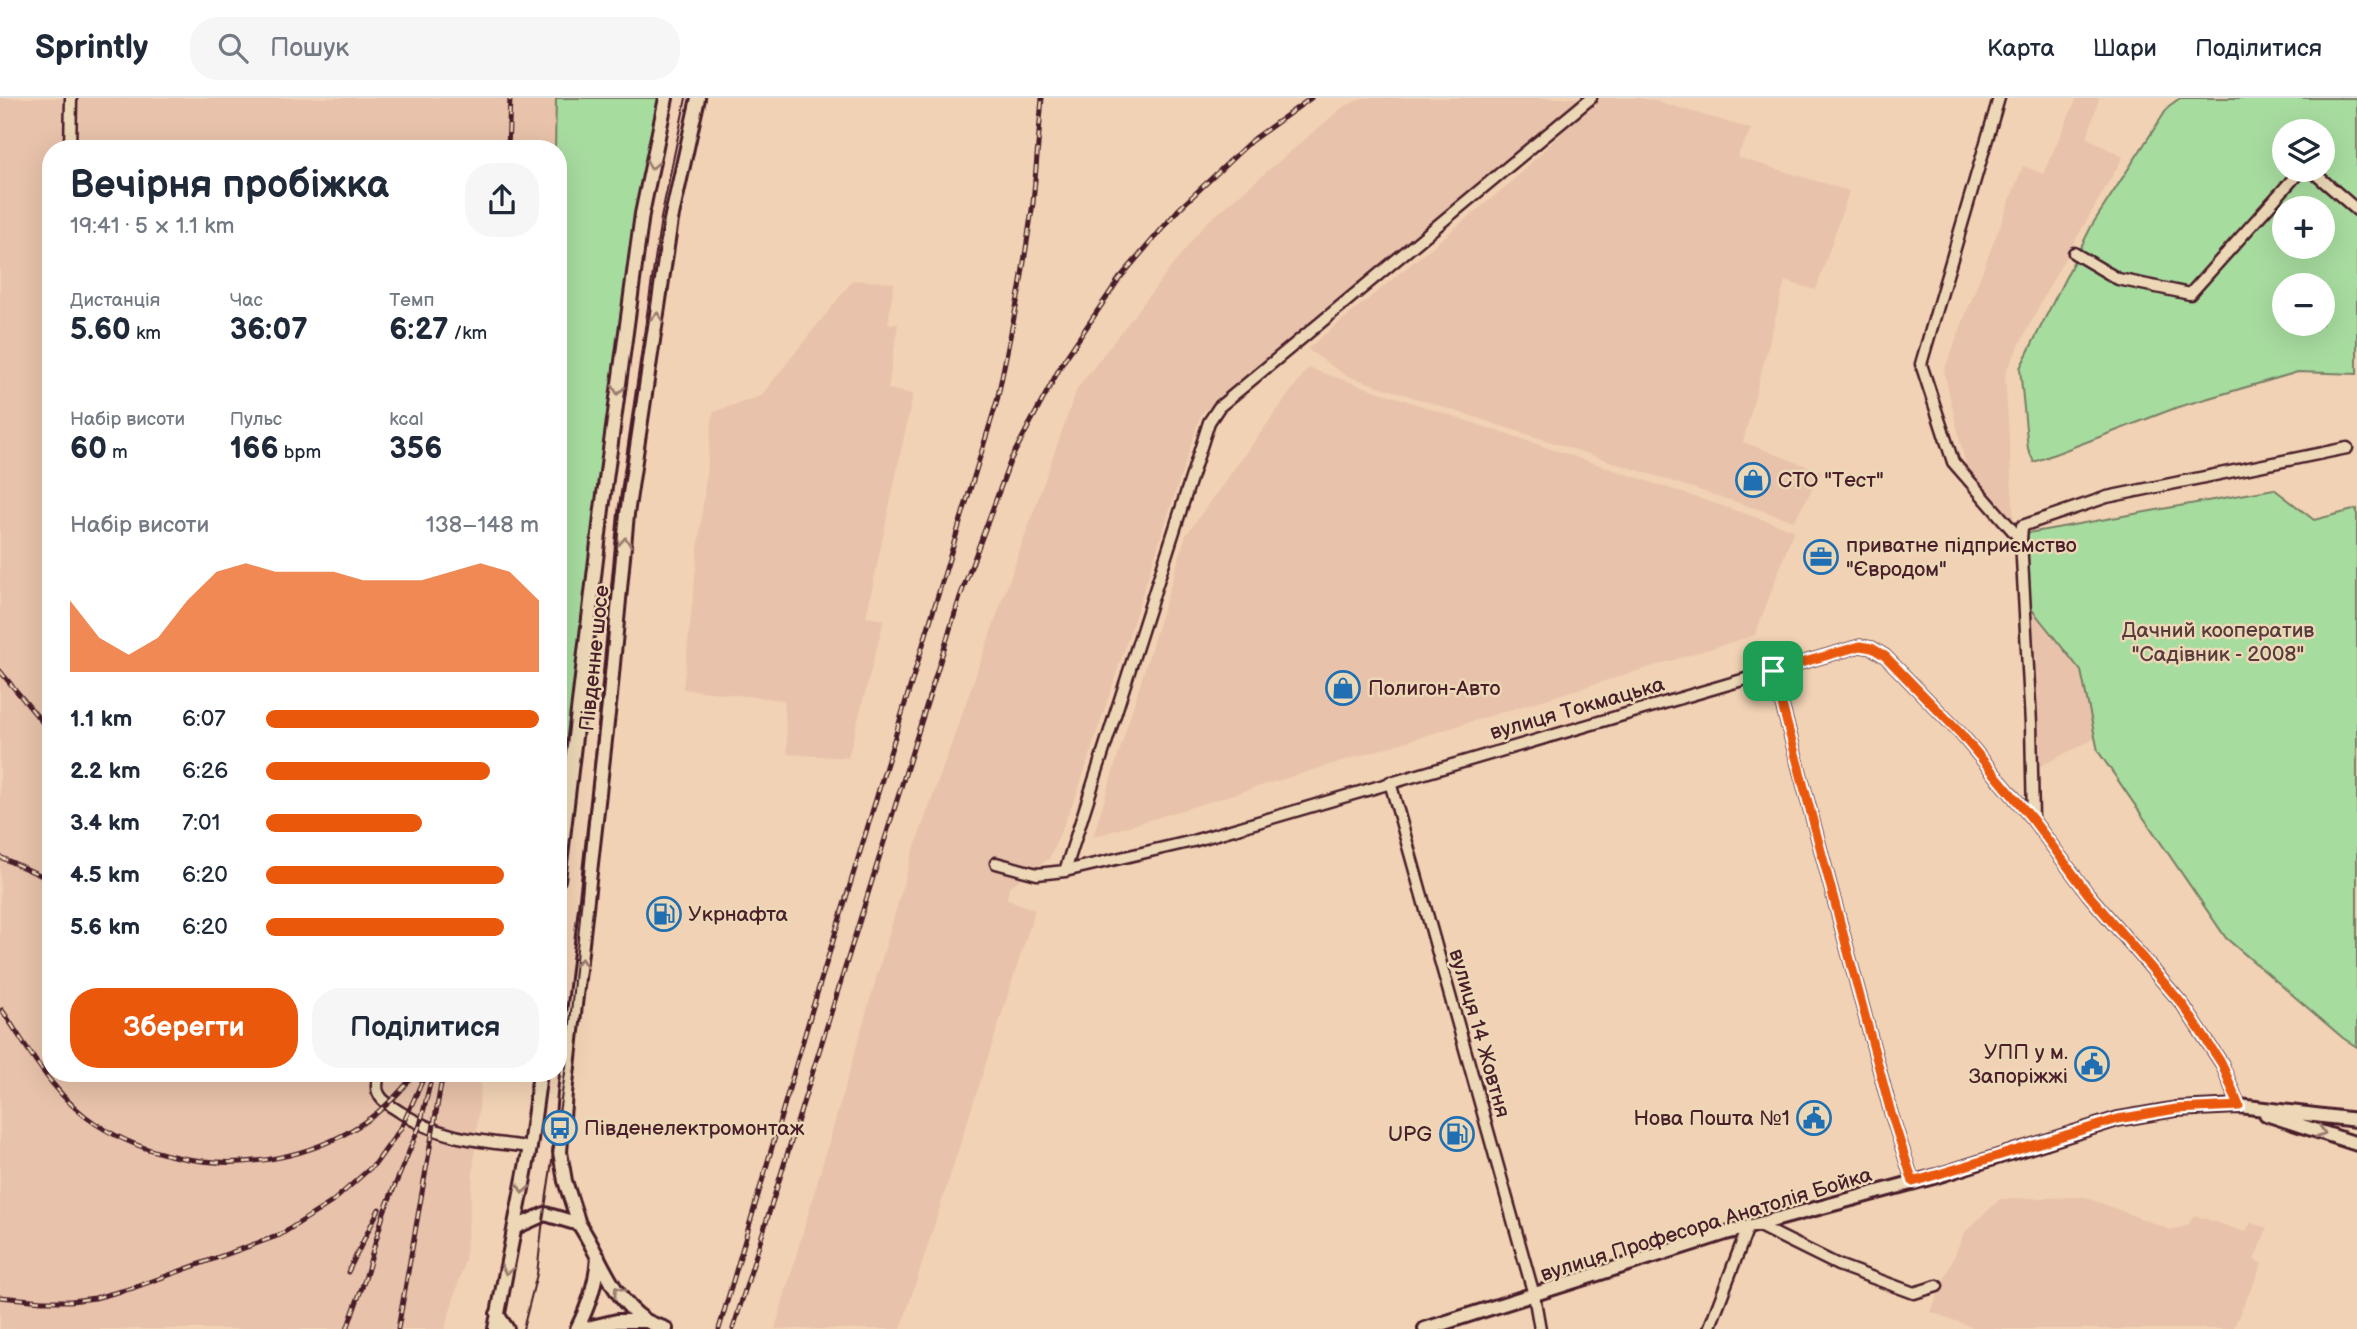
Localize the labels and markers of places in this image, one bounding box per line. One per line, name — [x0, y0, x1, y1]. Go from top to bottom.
shop icon: СТО "Тест" — [1734, 461, 1772, 499]
place label: СТО "Тест" — [1778, 468, 1884, 493]
place label: приватне підприємство "Євродом" — [1846, 533, 2077, 582]
office icon: приватне підприємство "Євродом" — [1802, 538, 1840, 576]
pin — [1743, 641, 1803, 701]
shop icon: Полигон-Авто — [1324, 669, 1362, 707]
place label: Полигон-Авто — [1368, 676, 1500, 701]
fuel station icon: Укрнафта — [645, 895, 683, 933]
place label: Укрнафта — [688, 902, 789, 927]
place label: УПП у м. Запоріжжі — [1969, 1040, 2068, 1089]
public building icon: УПП у м. Запоріжжі — [2073, 1045, 2111, 1083]
public building icon: Нова Пошта №1 — [1795, 1099, 1833, 1137]
place label: Нова Пошта №1 — [1633, 1106, 1790, 1131]
bus stop icon: Південелектромонтаж — [541, 1109, 579, 1147]
fuel station icon: UPG — [1438, 1115, 1476, 1153]
place label: Південелектромонтаж — [584, 1116, 805, 1141]
place label: UPG — [1388, 1122, 1432, 1147]

